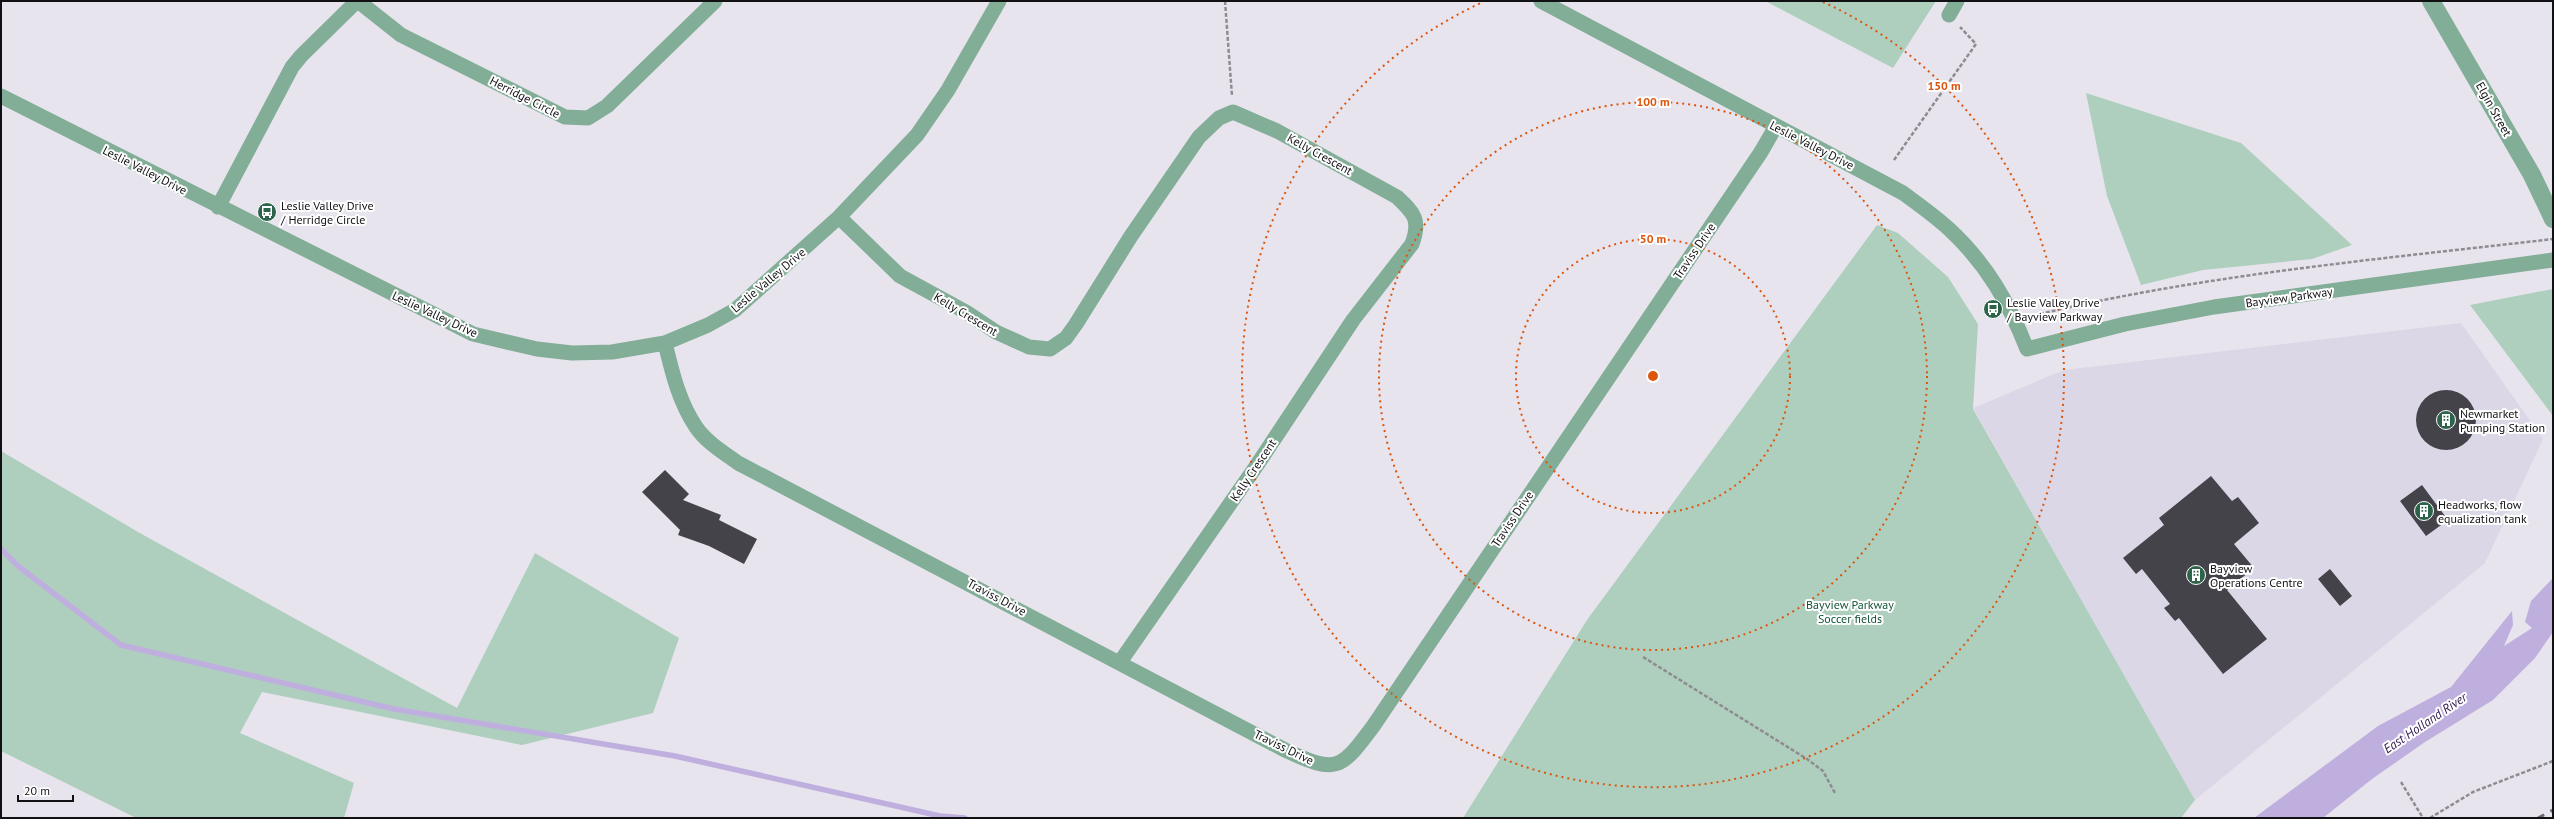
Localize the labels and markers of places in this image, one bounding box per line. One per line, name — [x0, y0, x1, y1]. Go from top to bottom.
place label: Leslie Valley Drive / Herridge Circle — [280, 198, 374, 227]
bus stop icon: Leslie Valley Drive / Herridge Circle — [256, 201, 278, 223]
place label: Leslie Valley Drive / Bayview Parkway — [2006, 295, 2103, 324]
bus stop icon: Leslie Valley Drive / Bayview Parkway — [1982, 298, 2004, 320]
centre of rings — [1646, 369, 1660, 383]
place label: Newmarket Pumping Station — [2460, 406, 2545, 435]
building icon: Newmarket Pumping Station — [2435, 409, 2457, 431]
place label: Headworks, flow equalization tank — [2438, 497, 2527, 526]
building icon: Headworks, flow equalization tank — [2413, 500, 2435, 522]
place label: Bayview Operations Centre — [2210, 561, 2303, 590]
building icon: Bayview Operations Centre — [2185, 564, 2207, 586]

